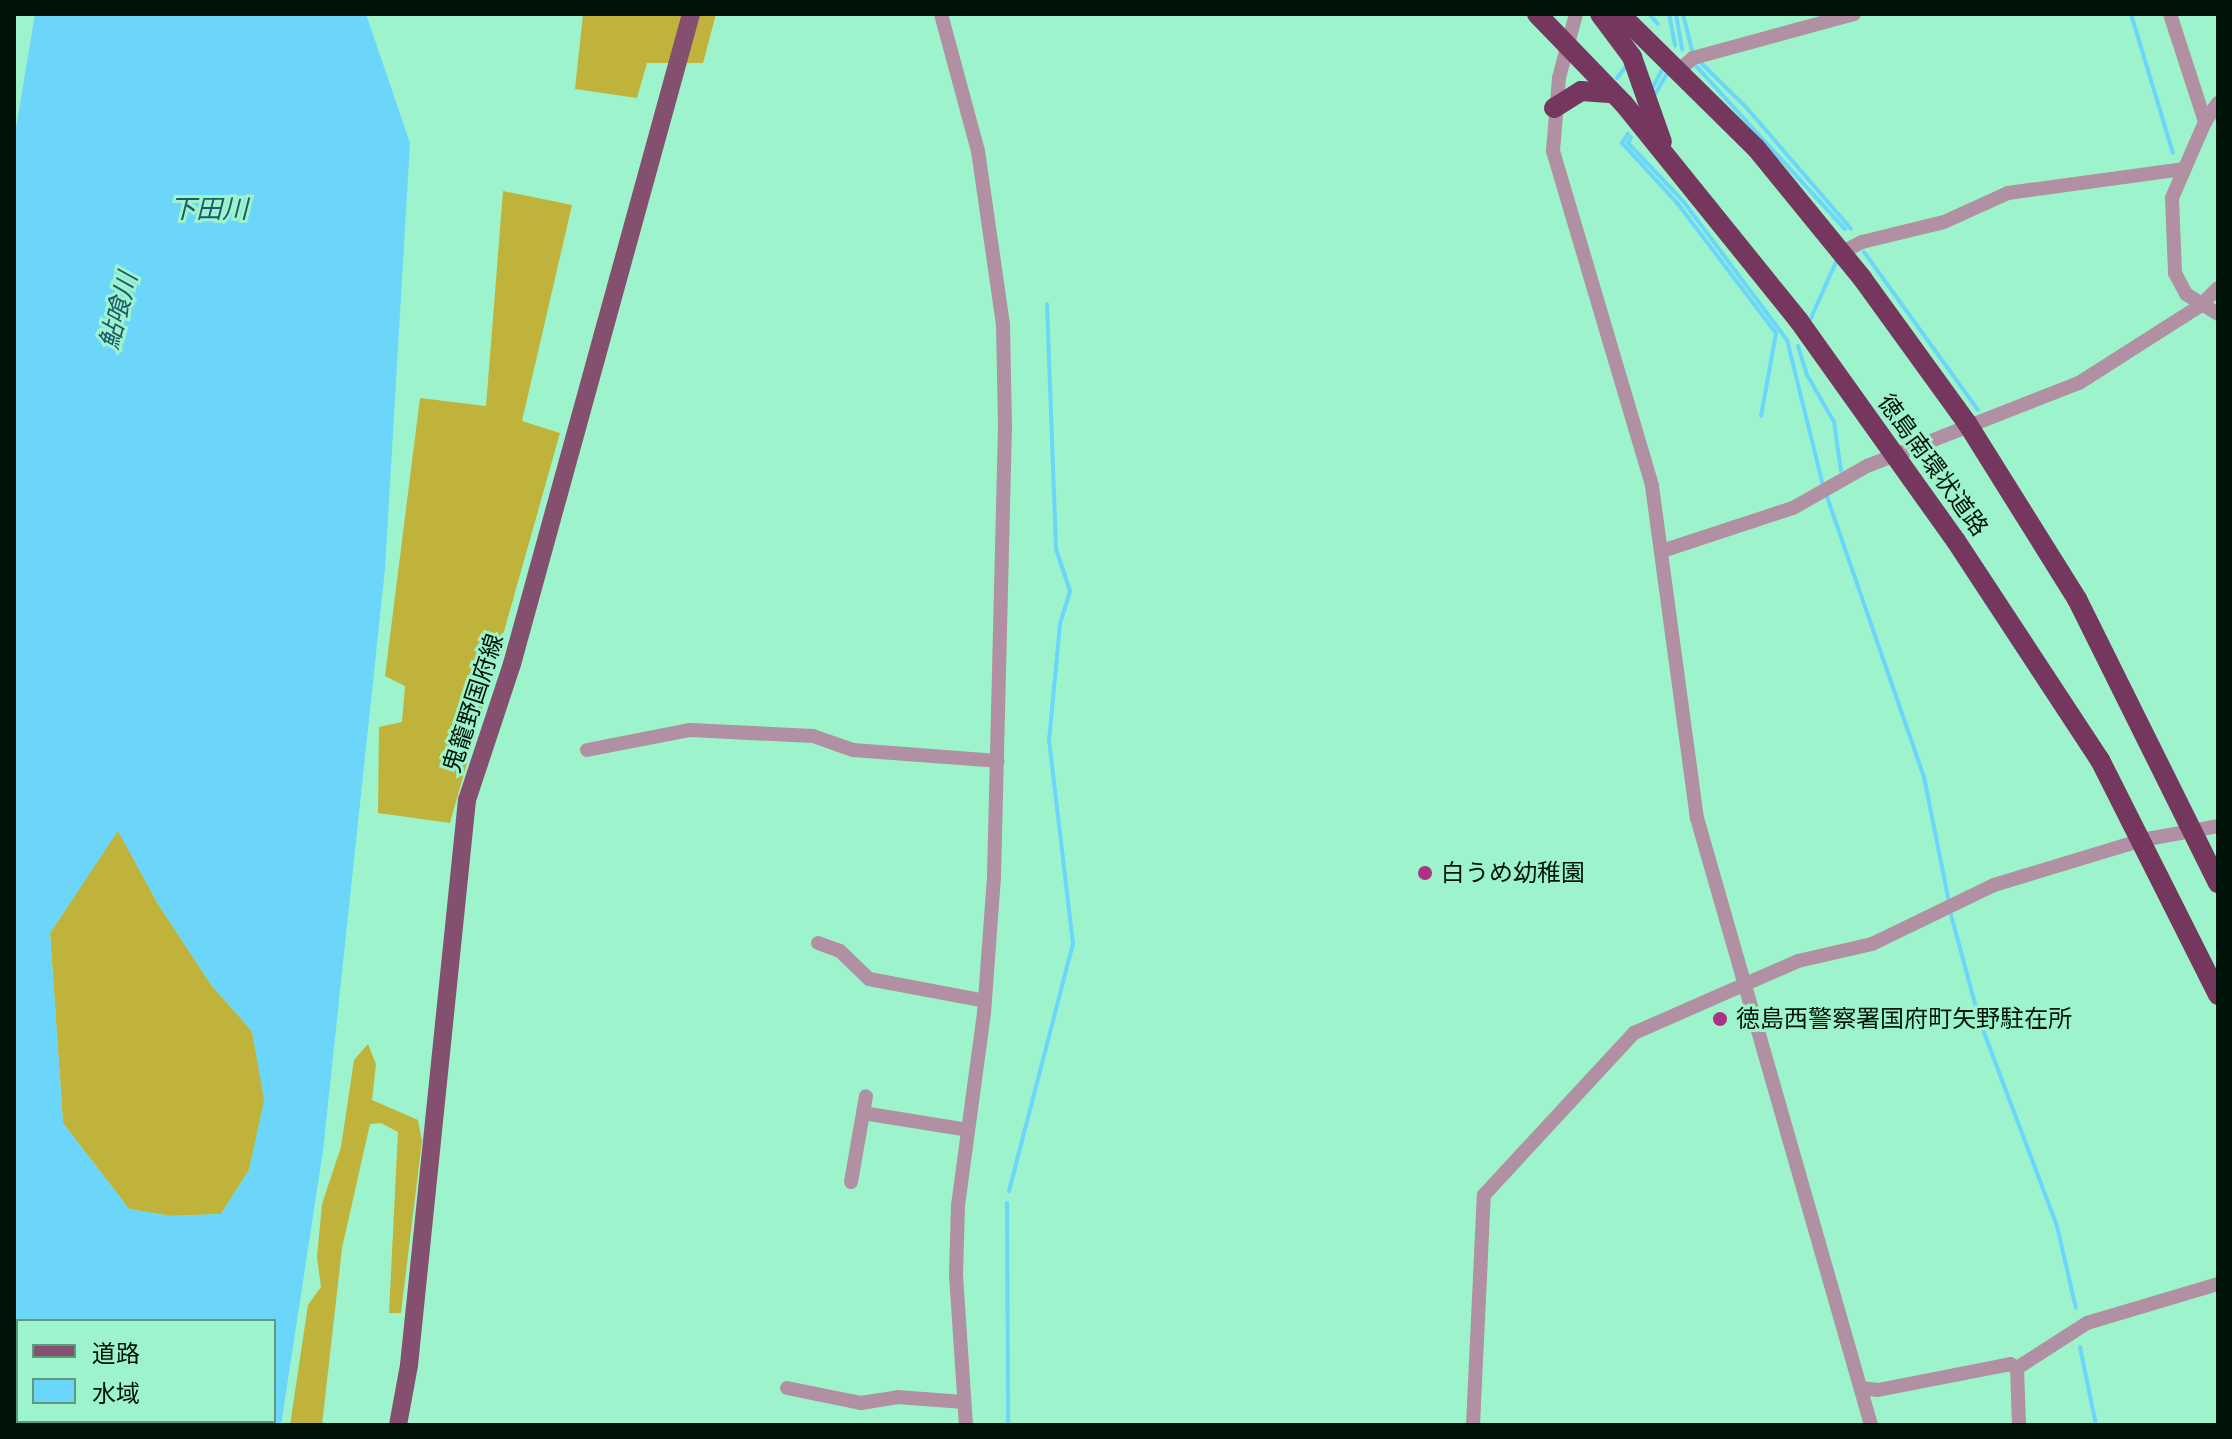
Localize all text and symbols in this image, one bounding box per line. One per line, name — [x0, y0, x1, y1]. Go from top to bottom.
water label: 下田川 — [170, 194, 248, 226]
water label: 鮎喰川 — [94, 269, 144, 353]
street label: 徳島南環状道路 — [1872, 389, 1994, 541]
street label: 鬼籠野国府線 — [437, 630, 509, 776]
place label: 白うめ幼稚園 — [1441, 859, 1585, 887]
marker: 白うめ幼稚園 — [1416, 864, 1434, 882]
place label: 徳島西警察署国府町矢野駐在所 — [1736, 1005, 2072, 1033]
marker: 徳島西警察署国府町矢野駐在所 — [1711, 1010, 1729, 1028]
legend — [16, 1319, 276, 1423]
text: 道路 — [92, 1338, 140, 1369]
text: 水域 — [92, 1378, 140, 1409]

